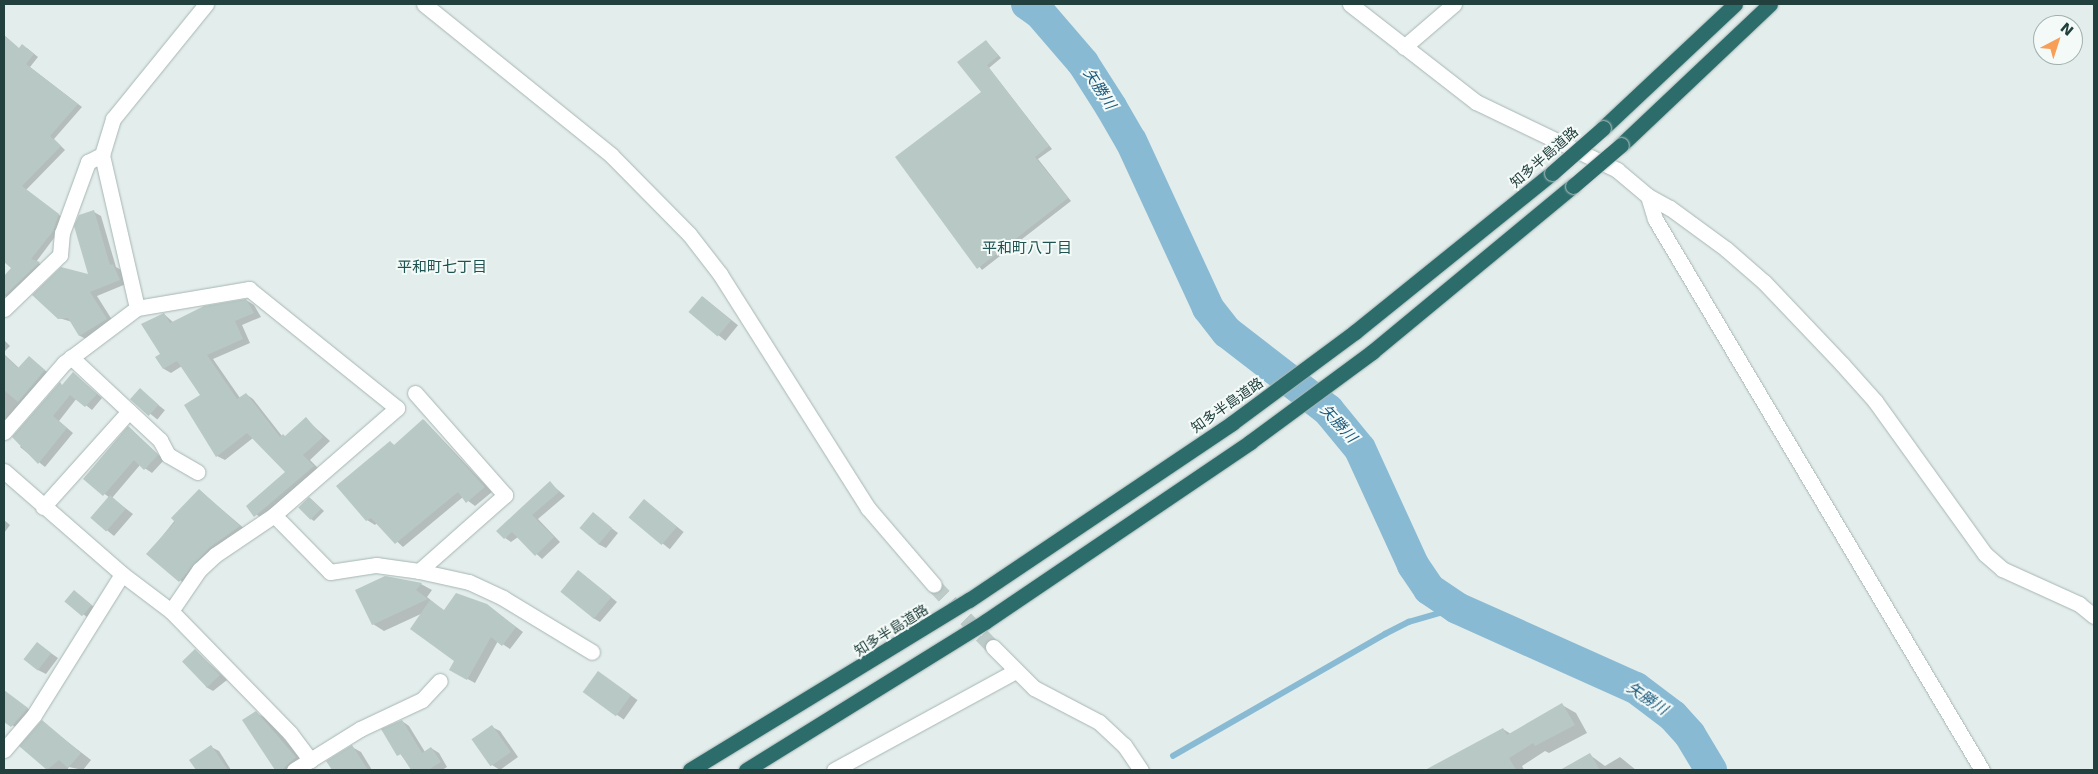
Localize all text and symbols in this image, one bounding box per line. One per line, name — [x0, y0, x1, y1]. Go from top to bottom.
north arrow — [2033, 15, 2083, 65]
text: N — [2057, 19, 2077, 39]
water label: 矢勝川 — [1079, 65, 1119, 113]
street label: 知多半島道路 — [1507, 123, 1581, 191]
district label: 平和町八丁目 — [982, 240, 1072, 258]
district label: 平和町七丁目 — [397, 259, 487, 277]
street label: 知多半島道路 — [1188, 374, 1266, 436]
water label: 矢勝川 — [1316, 401, 1360, 447]
street label: 知多半島道路 — [851, 601, 931, 659]
water label: 矢勝川 — [1623, 679, 1671, 719]

